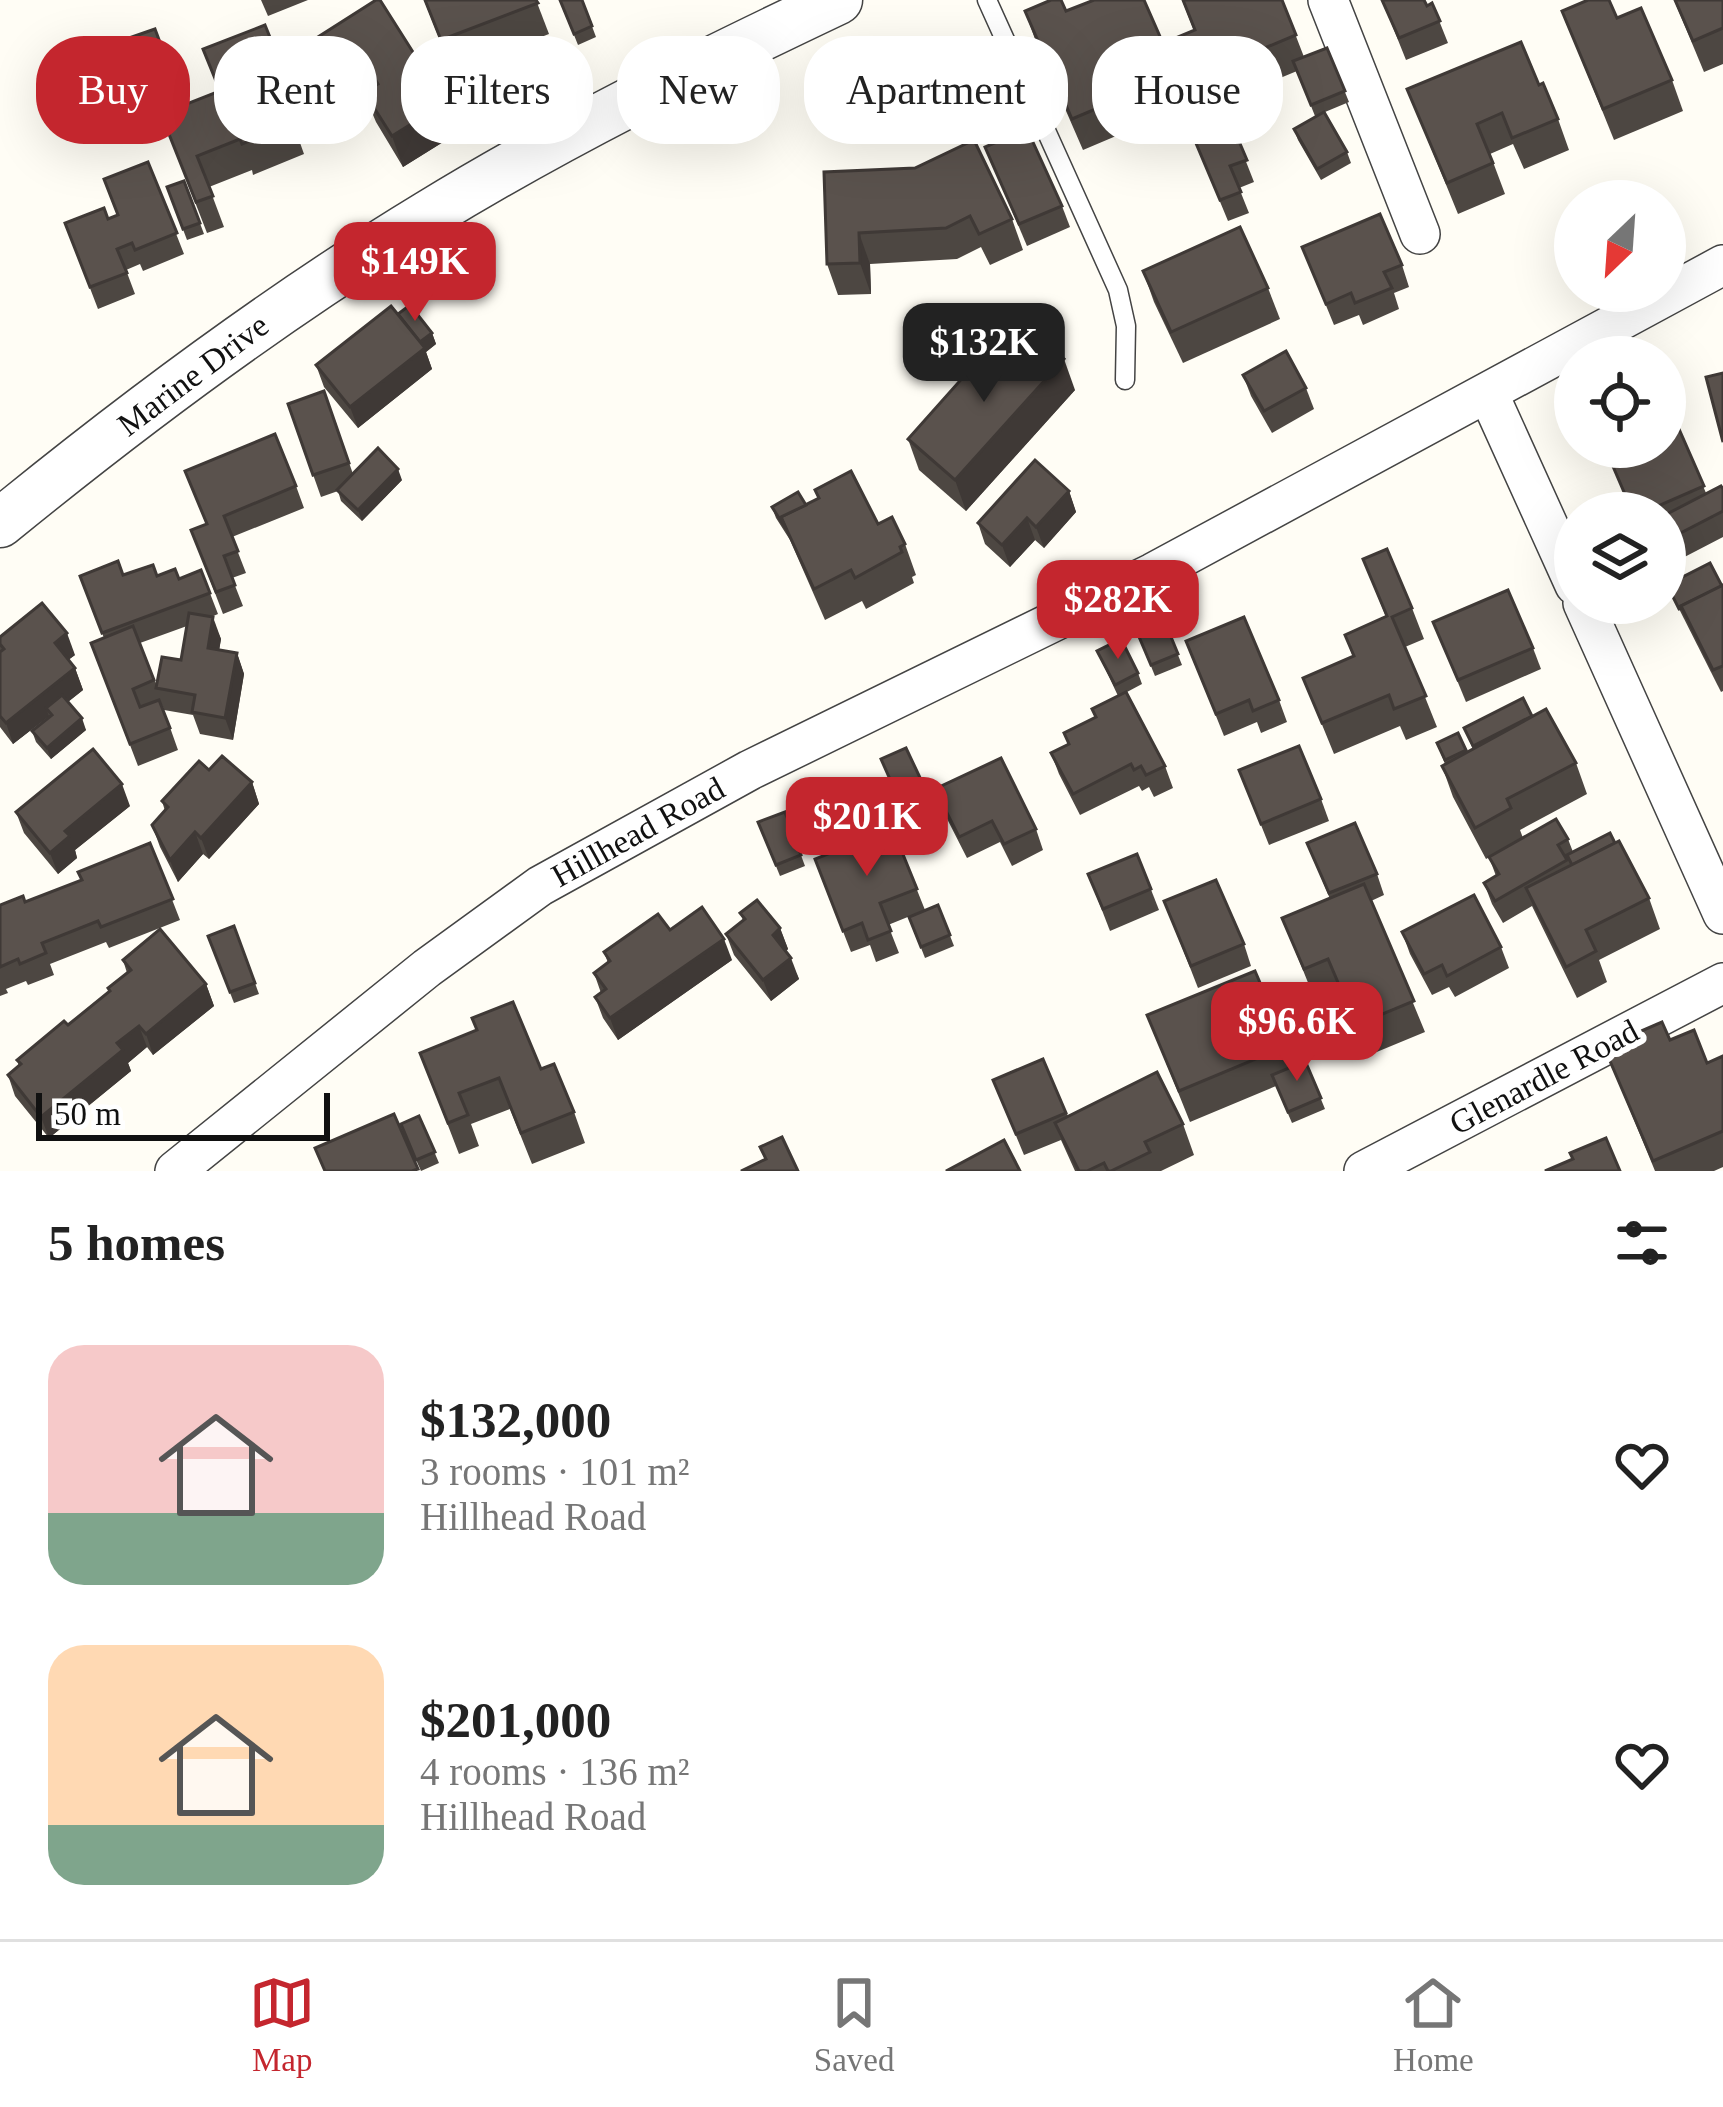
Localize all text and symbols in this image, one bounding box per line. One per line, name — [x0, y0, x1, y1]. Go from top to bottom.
chip: Buy — [36, 36, 190, 144]
chip: Rent — [214, 36, 377, 144]
chip: Filters — [401, 36, 593, 144]
chip: New — [617, 36, 780, 144]
chip: Apartment — [804, 36, 1068, 144]
chip: House — [1092, 36, 1283, 144]
north arrow — [1554, 180, 1686, 312]
map controls — [1554, 180, 1686, 624]
pin: $149K — [331, 222, 499, 324]
text: $149K — [361, 239, 469, 282]
pin: $132K — [900, 303, 1068, 405]
street label: Marine Drive — [111, 307, 275, 443]
text: $132K — [930, 320, 1038, 363]
button: locate — [1554, 336, 1686, 468]
button: layers — [1554, 492, 1686, 624]
pin: $282K — [1034, 560, 1202, 662]
text: $282K — [1064, 577, 1172, 620]
street label: Hillhead Road — [546, 770, 731, 894]
pin: $201K — [783, 777, 951, 879]
text: $201K — [813, 794, 921, 837]
pin: $96.6K — [1199, 982, 1395, 1084]
text: $96.6K — [1238, 999, 1356, 1042]
street label: Glenardle Road — [1444, 1012, 1645, 1142]
scale bar — [36, 1087, 330, 1140]
text: 50 m — [54, 1096, 121, 1132]
icon: filters — [1609, 1210, 1675, 1276]
text: 5 homes — [48, 1215, 225, 1271]
text: $132,000 — [420, 1392, 611, 1448]
icon: home — [144, 1393, 288, 1537]
icon: heart — [1609, 1432, 1675, 1498]
text: 3 rooms · 101 m² — [420, 1450, 690, 1493]
text: Hillhead Road — [420, 1495, 646, 1538]
text: $201,000 — [420, 1692, 611, 1748]
icon: home — [144, 1693, 288, 1837]
icon: heart — [1609, 1732, 1675, 1798]
text: 4 rooms · 136 m² — [420, 1750, 690, 1793]
text: Hillhead Road — [420, 1795, 646, 1838]
tab: Map — [249, 1970, 315, 2079]
tab: Saved — [814, 1970, 895, 2079]
tab: Home — [1393, 1970, 1474, 2079]

